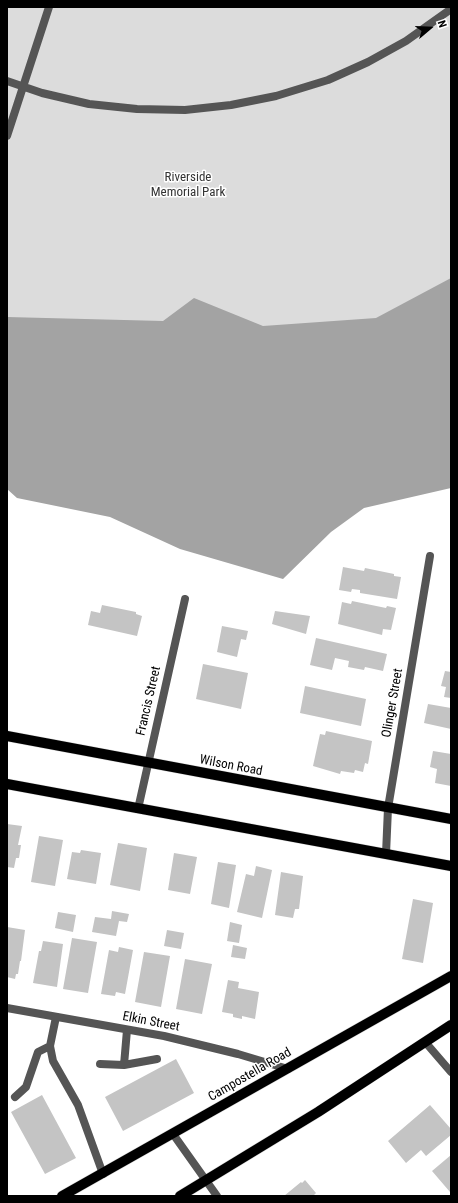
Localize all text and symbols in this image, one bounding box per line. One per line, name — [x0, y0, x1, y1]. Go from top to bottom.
north arrow — [410, 8, 450, 48]
text: N — [435, 19, 449, 29]
park label: Riverside Memorial Park — [151, 170, 225, 201]
street label: Francis Street — [133, 665, 165, 737]
street label: Olinger Street — [379, 667, 407, 739]
street label: Wilson Road — [198, 752, 264, 780]
street label: Elkin Street — [121, 1009, 181, 1035]
street label: Campostella Road — [206, 1045, 294, 1105]

